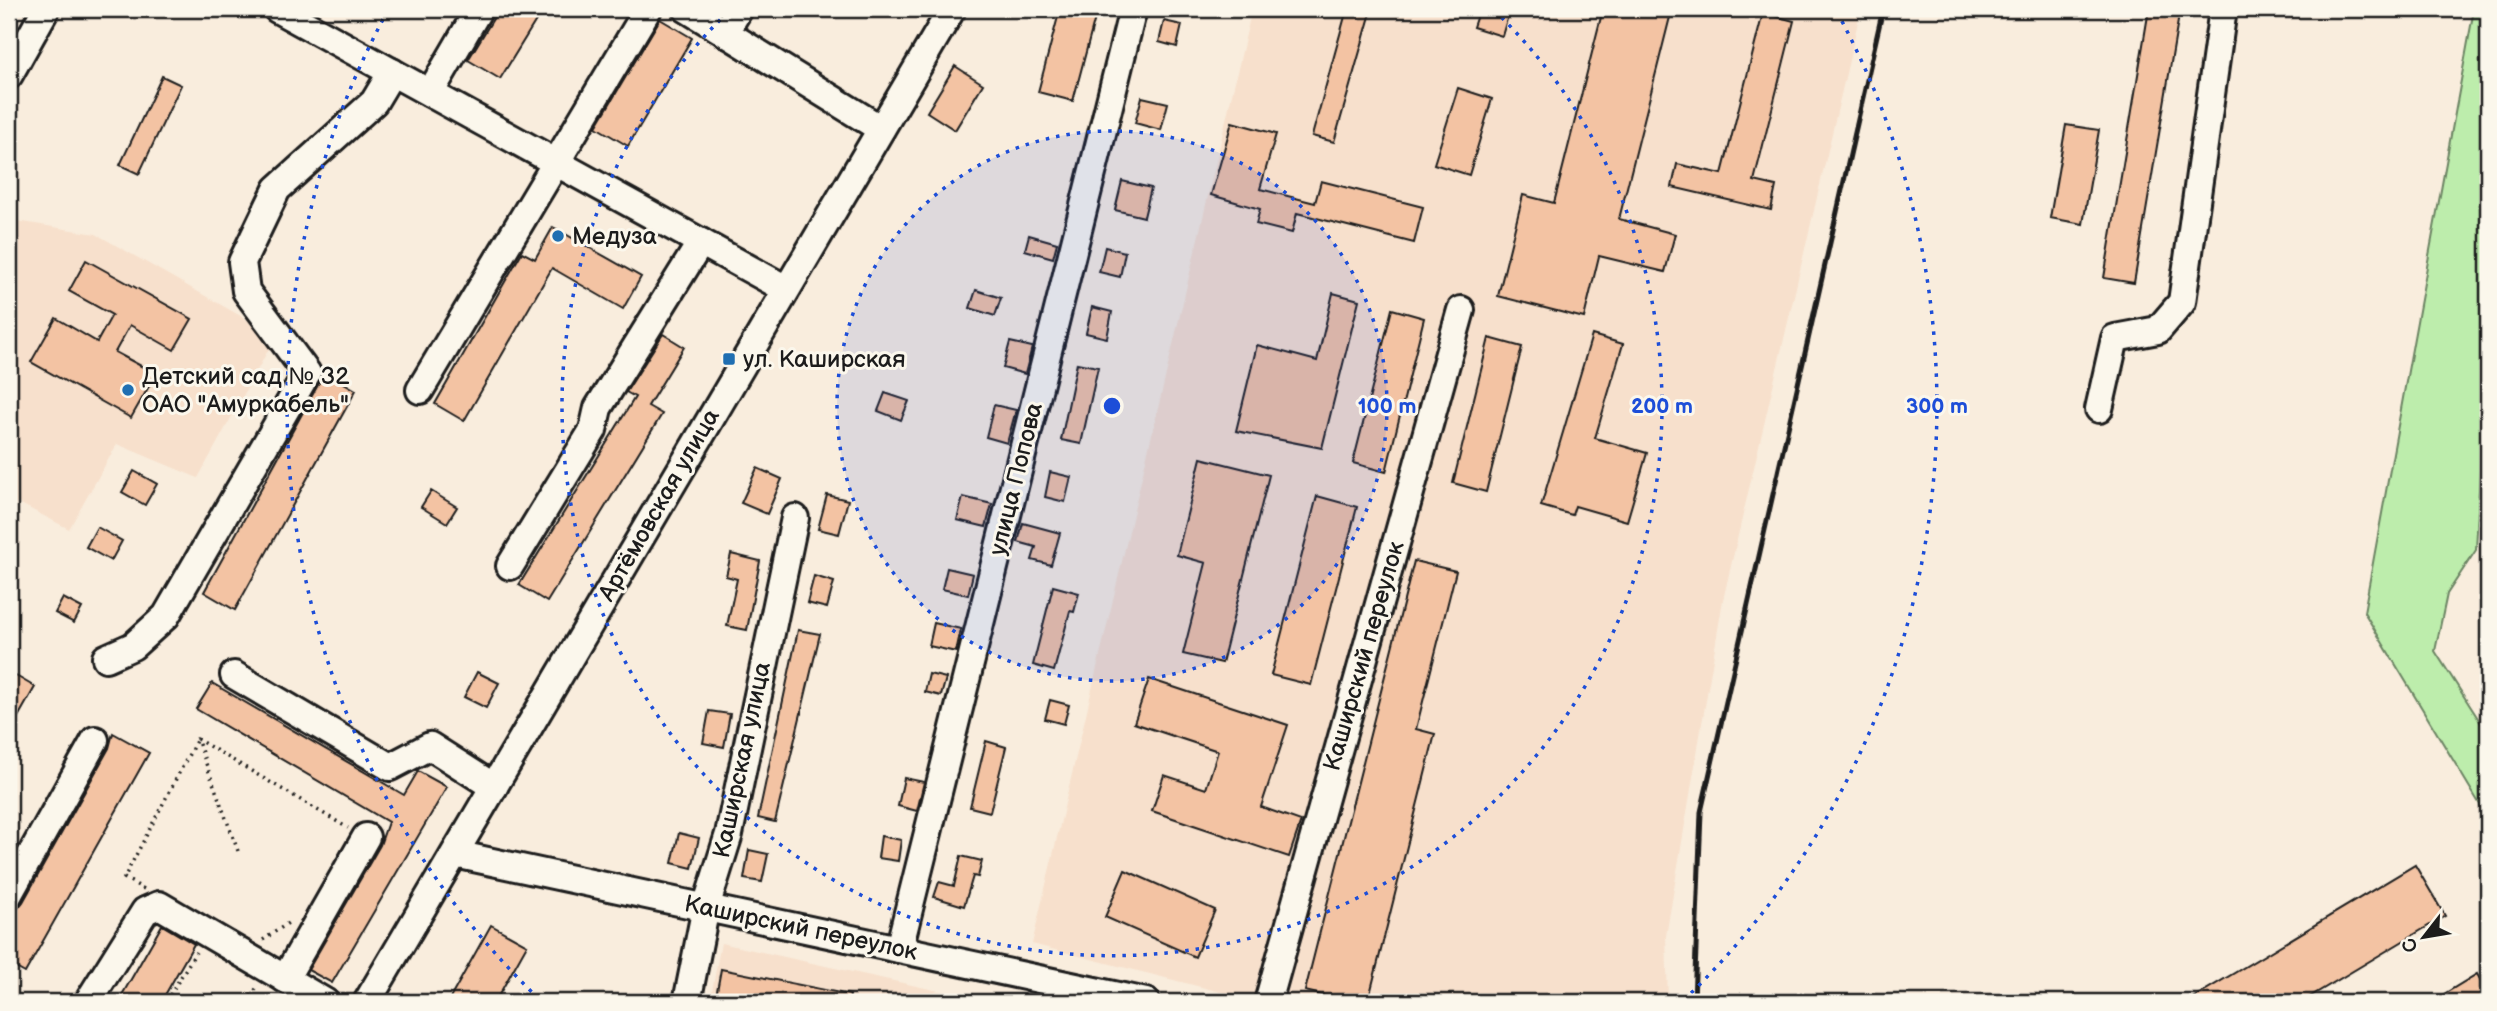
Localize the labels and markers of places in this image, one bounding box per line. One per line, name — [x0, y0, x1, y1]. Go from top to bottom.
place label: Медуза — [572, 222, 657, 251]
marker: Медуза — [550, 228, 566, 244]
place label: ул. Каширская — [743, 345, 906, 374]
marker: ул. Каширская — [721, 351, 737, 367]
place label: Детский сад № 32 ОАО "Амуркабель" — [142, 362, 349, 419]
marker: Детский сад № 32 ОАО "Амуркабель" — [120, 382, 136, 398]
centre of rings — [1100, 394, 1124, 418]

